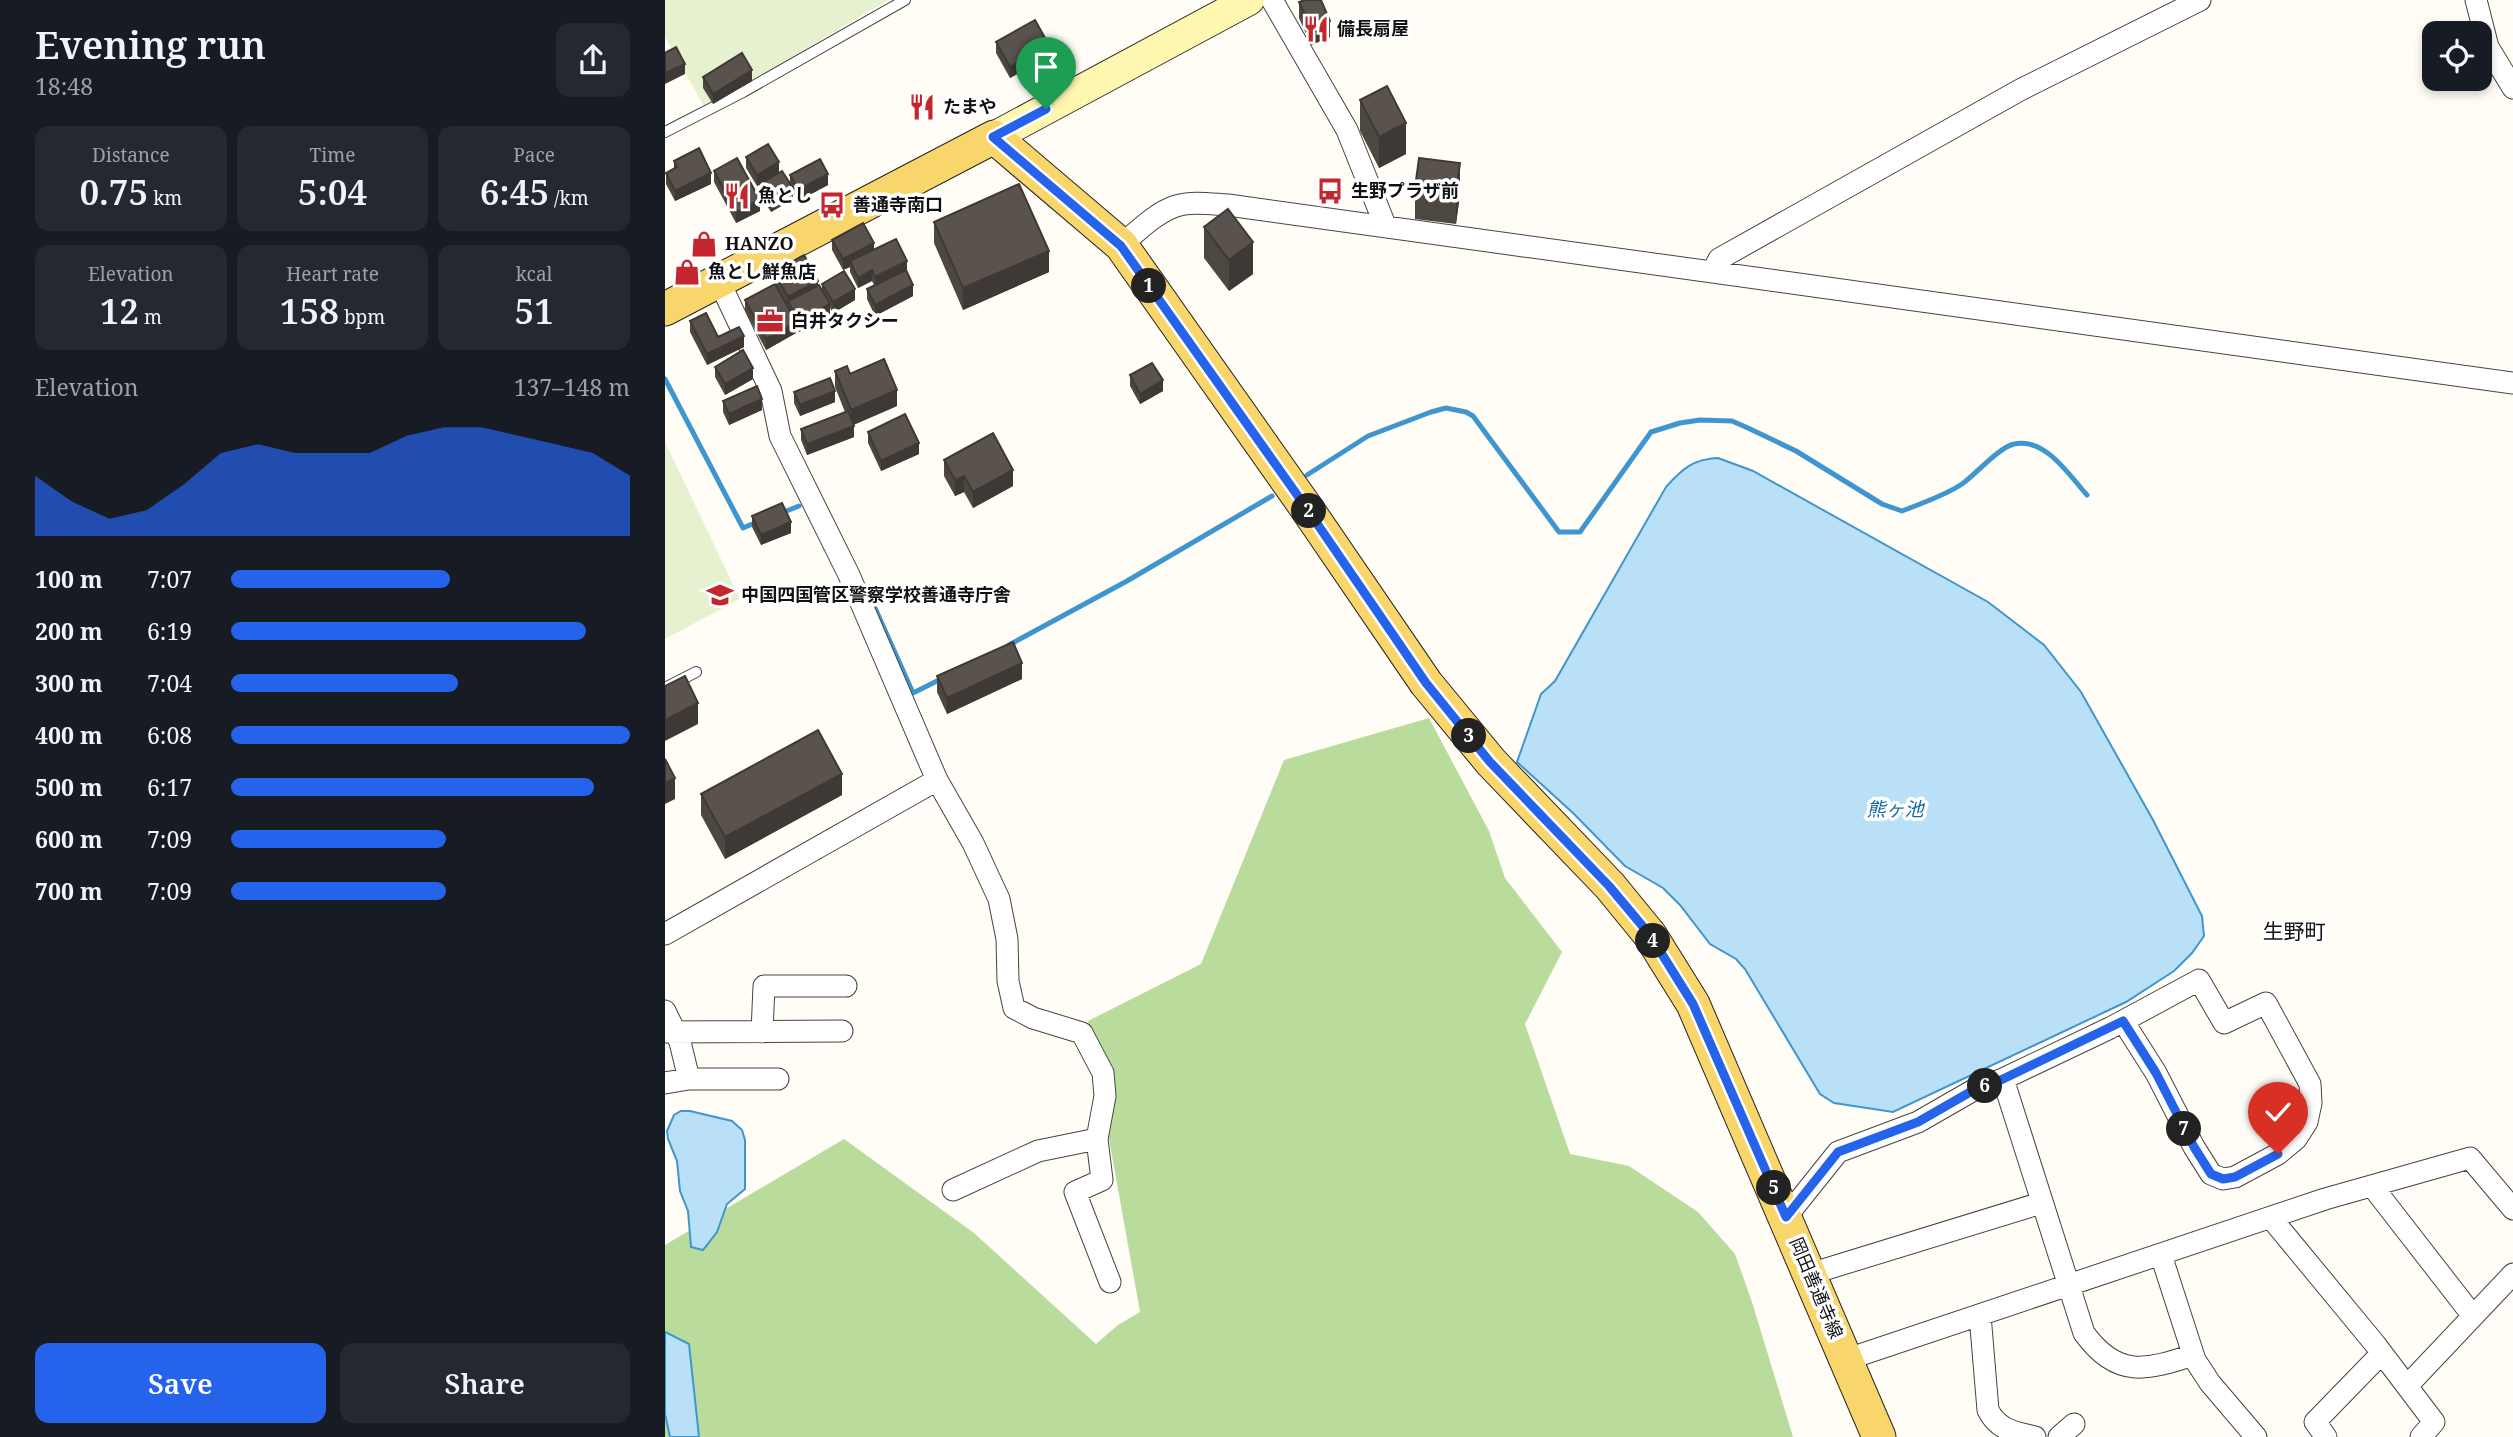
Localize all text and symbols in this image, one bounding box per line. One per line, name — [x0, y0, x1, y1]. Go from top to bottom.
restaurant icon: 備長扇屋 — [1301, 14, 1331, 44]
place label: 備長扇屋 — [1337, 16, 1409, 40]
text: Evening run — [35, 18, 266, 70]
map controls — [2422, 21, 2492, 91]
button: locate — [2422, 21, 2492, 91]
button: share — [556, 23, 630, 97]
pin — [1016, 37, 1076, 109]
icon: arrive — [1027, 48, 1065, 86]
text: 18:48 — [35, 70, 93, 102]
restaurant icon: たまや — [907, 92, 937, 122]
place label: たまや — [943, 94, 996, 118]
text: Distance — [92, 142, 170, 168]
text: Time — [310, 142, 355, 168]
text: Pace — [513, 142, 555, 168]
text: 0.75 — [79, 168, 148, 215]
text: 5:04 — [298, 168, 367, 215]
text: 6:45 — [480, 168, 549, 215]
bus stop icon: 生野プラザ前 — [1315, 176, 1345, 206]
place label: 生野プラザ前 — [1351, 178, 1459, 202]
restaurant icon: 魚とし — [722, 181, 752, 211]
place label: 魚とし — [758, 183, 812, 207]
text: km — [148, 185, 182, 211]
text: /km — [549, 185, 589, 211]
bus stop icon: 善通寺南口 — [817, 190, 847, 220]
place label: 善通寺南口 — [853, 192, 943, 216]
shop icon: HANZO — [689, 229, 719, 259]
place label: HANZO — [725, 231, 794, 255]
shop icon: 魚とし鮮魚店 — [672, 257, 702, 287]
place label: 魚とし鮮魚店 — [708, 259, 816, 283]
text: Elevation — [88, 261, 174, 287]
text: Heart rate — [286, 261, 379, 287]
text: kcal — [516, 261, 553, 287]
pin: 1 — [1131, 268, 1167, 304]
text: 1 — [1143, 272, 1154, 298]
text: 12 — [100, 287, 139, 334]
text: 158 — [280, 287, 339, 334]
text: 51 — [514, 287, 554, 334]
text: m — [139, 304, 162, 330]
text: bpm — [339, 304, 385, 330]
office icon: 白井タクシー — [755, 306, 785, 336]
place label: 白井タクシー — [791, 308, 899, 332]
text: Elevation — [35, 371, 139, 403]
text: 137–148 m — [514, 371, 630, 403]
pin: 2 — [1291, 494, 1327, 528]
text: 2 — [1303, 497, 1314, 523]
text: 100 m — [35, 563, 103, 595]
text: 7:07 — [147, 563, 192, 595]
school or university icon: 中国四国管区警察学校善通寺庁舎 — [705, 580, 735, 610]
place label: 中国四国管区警察学校善通寺庁舎 — [741, 582, 1011, 606]
text: 200 m — [35, 615, 103, 647]
text: 6:19 — [147, 615, 192, 647]
text: 300 m — [35, 667, 103, 699]
text: 7:04 — [147, 667, 192, 699]
pin: 3 — [1451, 718, 1487, 754]
text: 400 m — [35, 719, 103, 751]
text: 6:08 — [147, 719, 192, 751]
text: 3 — [1463, 722, 1474, 748]
text: 500 m — [35, 771, 103, 803]
text: 6:17 — [147, 771, 192, 803]
water label: 熊ヶ池 — [1866, 796, 1925, 822]
text: 600 m — [35, 823, 103, 855]
text: 7:09 — [147, 823, 192, 855]
text: 700 m — [35, 875, 103, 907]
text: 7:09 — [147, 875, 192, 907]
district label: 生野町 — [2263, 917, 2326, 945]
pin: 4 — [1635, 923, 1671, 958]
text: 4 — [1647, 927, 1658, 953]
pin: 6 — [1967, 1068, 2003, 1104]
text: 6 — [1979, 1072, 1990, 1098]
pin — [2248, 1082, 2308, 1154]
icon: check — [2259, 1093, 2297, 1131]
pin: 7 — [2167, 1112, 2201, 1146]
text: 7 — [2178, 1115, 2189, 1141]
pin: 5 — [1757, 1170, 1791, 1206]
text: 5 — [1768, 1174, 1779, 1200]
street label: 岡田善通寺線 — [1785, 1233, 1849, 1342]
button: Save — [35, 1343, 326, 1423]
button: Share — [340, 1343, 630, 1423]

